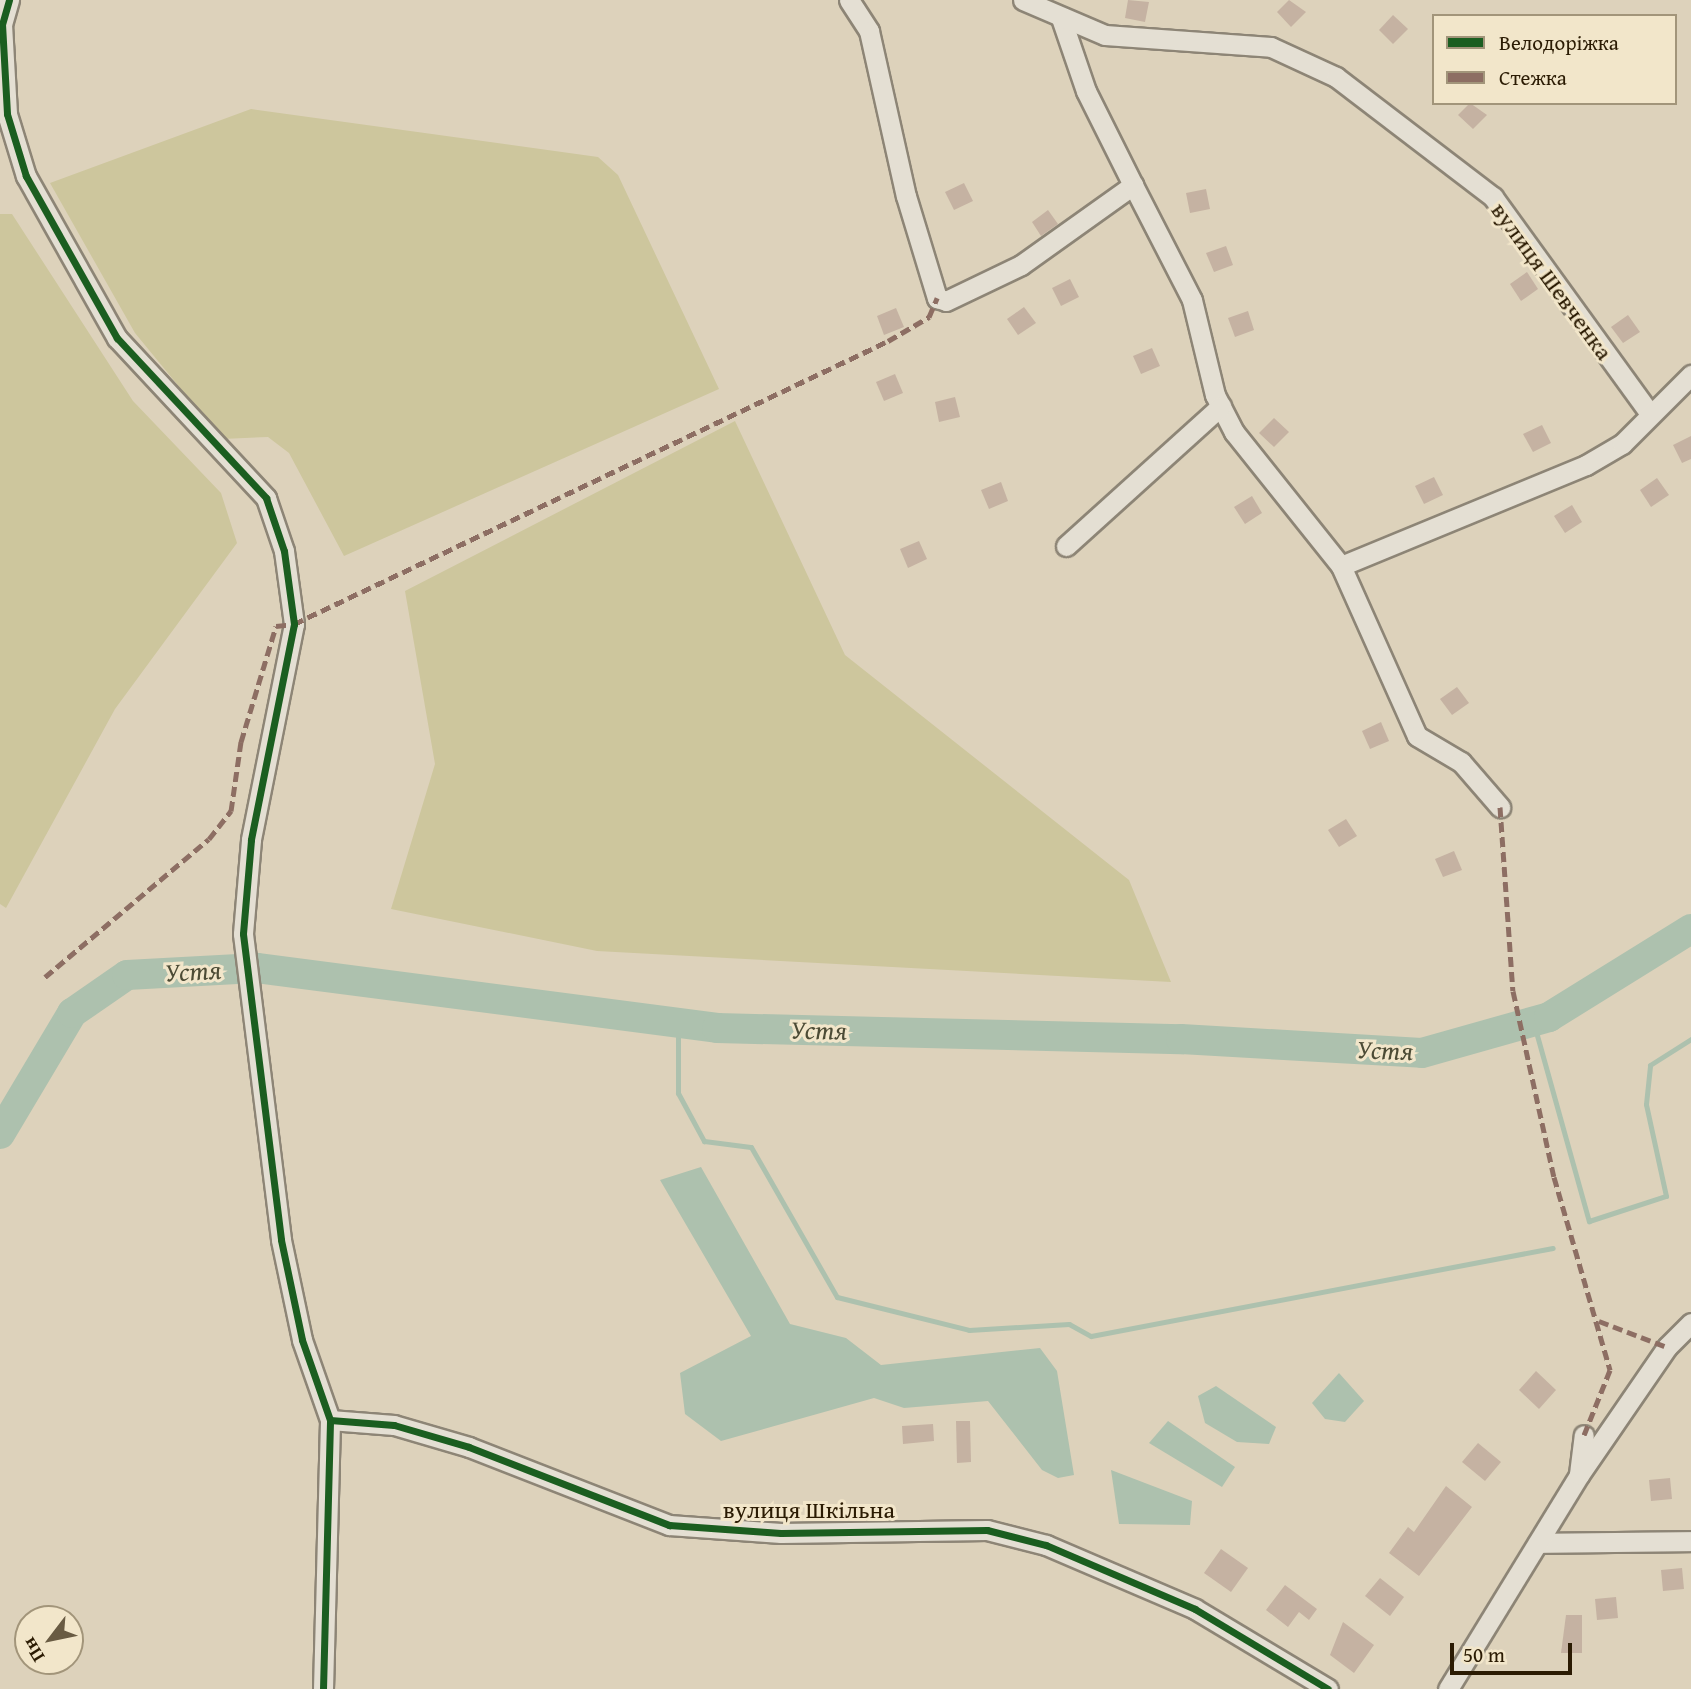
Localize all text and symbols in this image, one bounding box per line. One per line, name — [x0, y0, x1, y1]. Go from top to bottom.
legend — [1432, 14, 1677, 105]
text: Велодоріжка — [1499, 27, 1619, 58]
text: Стежка — [1499, 62, 1567, 93]
street label: вулиця Шевченка — [1485, 197, 1619, 365]
water label: Устя — [164, 954, 222, 988]
water label: Устя — [790, 1014, 848, 1046]
water label: Устя — [1356, 1033, 1414, 1067]
street label: вулиця Шкільна — [723, 1496, 895, 1524]
north arrow — [14, 1605, 84, 1675]
scale bar — [1453, 1630, 1576, 1674]
text: Пн — [15, 1632, 51, 1668]
text: 50 m — [1463, 1639, 1505, 1670]

